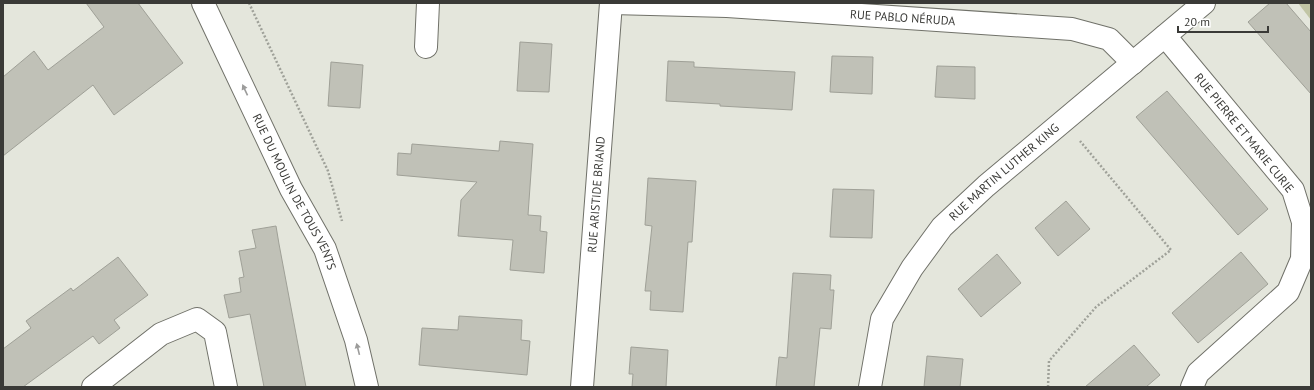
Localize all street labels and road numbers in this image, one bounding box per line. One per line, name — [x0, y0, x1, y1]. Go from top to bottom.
street label: RUE PABLO NÉRUDA — [849, 6, 956, 28]
street label: RUE PIERRE ET MARIE CURIE — [1192, 70, 1297, 195]
street label: RUE DU MOULIN DE TOUS VENTS — [249, 111, 340, 272]
street label: RUE MARTIN LUTHER KING — [946, 120, 1062, 224]
street label: RUE ARISTIDE BRIAND — [584, 136, 608, 253]

